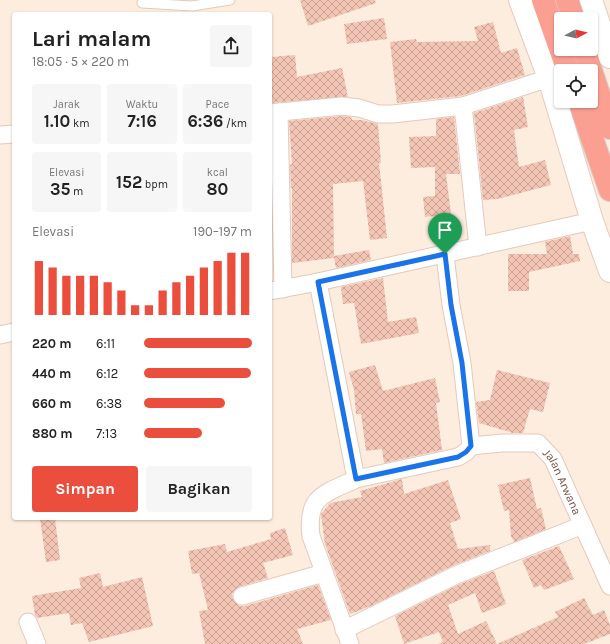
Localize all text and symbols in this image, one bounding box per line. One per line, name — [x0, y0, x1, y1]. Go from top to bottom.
north arrow — [554, 12, 598, 56]
map controls — [554, 12, 598, 108]
button: share — [210, 25, 252, 67]
text: Lari malam — [32, 26, 151, 52]
text: 18:05 · 5 × 220 m — [32, 54, 129, 69]
button: locate — [554, 64, 598, 108]
text: Jarak — [53, 98, 80, 111]
text: Waktu — [126, 98, 158, 111]
text: Pace — [206, 98, 229, 111]
text: 1.10 — [44, 111, 70, 131]
text: 7:16 — [127, 111, 157, 131]
text: 6:36 — [188, 111, 223, 131]
text: km — [70, 117, 89, 130]
text: /km — [223, 117, 247, 130]
text: Elevasi — [49, 166, 84, 179]
text: kcal — [207, 166, 228, 179]
text: 152 — [116, 172, 142, 192]
text: bpm — [142, 178, 168, 191]
text: 35 — [50, 179, 70, 199]
text: 80 — [206, 179, 228, 199]
text: m — [70, 185, 83, 198]
pin — [428, 213, 462, 254]
icon: arrive — [434, 219, 456, 241]
text: Elevasi — [32, 224, 74, 239]
text: 190–197 m — [193, 224, 252, 239]
text: 220 m — [32, 336, 72, 351]
text: 6:11 — [96, 336, 115, 351]
text: 440 m — [32, 366, 71, 381]
text: 6:12 — [96, 366, 118, 381]
text: 660 m — [32, 396, 72, 411]
text: 6:38 — [96, 396, 122, 411]
text: 880 m — [32, 426, 73, 441]
text: 7:13 — [96, 426, 117, 441]
street label: Jalan Arwana — [540, 446, 584, 517]
button: Simpan — [32, 466, 138, 512]
button: Bagikan — [146, 466, 252, 512]

